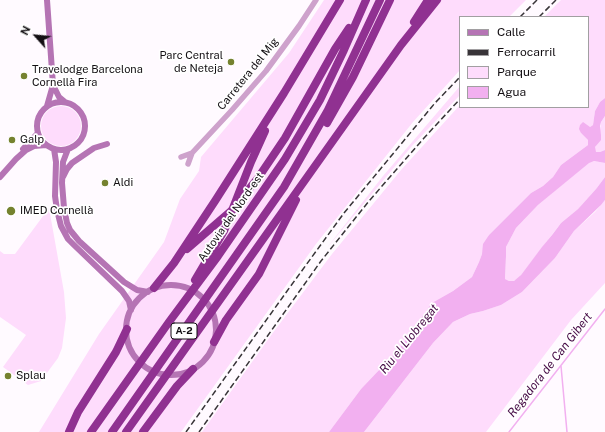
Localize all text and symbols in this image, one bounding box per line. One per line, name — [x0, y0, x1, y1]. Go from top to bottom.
north arrow — [16, 16, 56, 56]
legend — [459, 16, 589, 108]
text: N — [18, 24, 33, 37]
text: Calle — [497, 25, 525, 39]
street label: Carretera del Mig — [215, 35, 281, 113]
text: Ferrocarril — [497, 45, 556, 59]
place label: Parc Central de Neteja — [159, 49, 223, 75]
marker: Parc Central de Neteja — [226, 57, 236, 67]
place label: Travelodge Barcelona Cornellà Fira — [32, 63, 143, 89]
text: Parque — [497, 65, 537, 79]
marker: Travelodge Barcelona Cornellà Fira — [19, 71, 29, 81]
text: Agua — [497, 85, 526, 99]
place label: Galp — [20, 133, 44, 147]
marker: Galp — [7, 135, 17, 145]
street label: Autovia del Nord-est — [195, 170, 267, 264]
place label: Aldi — [113, 176, 133, 190]
marker: Aldi — [100, 178, 110, 188]
place label: IMED Cornellà — [20, 204, 93, 218]
marker: IMED Cornellà — [5, 205, 17, 217]
water label: Riu el Llobregat — [377, 301, 441, 377]
water label: Regadora de Can Gibert — [505, 310, 595, 420]
road number: A-2 — [171, 323, 197, 339]
place label: Splau — [16, 369, 46, 383]
marker: Splau — [3, 371, 13, 381]

